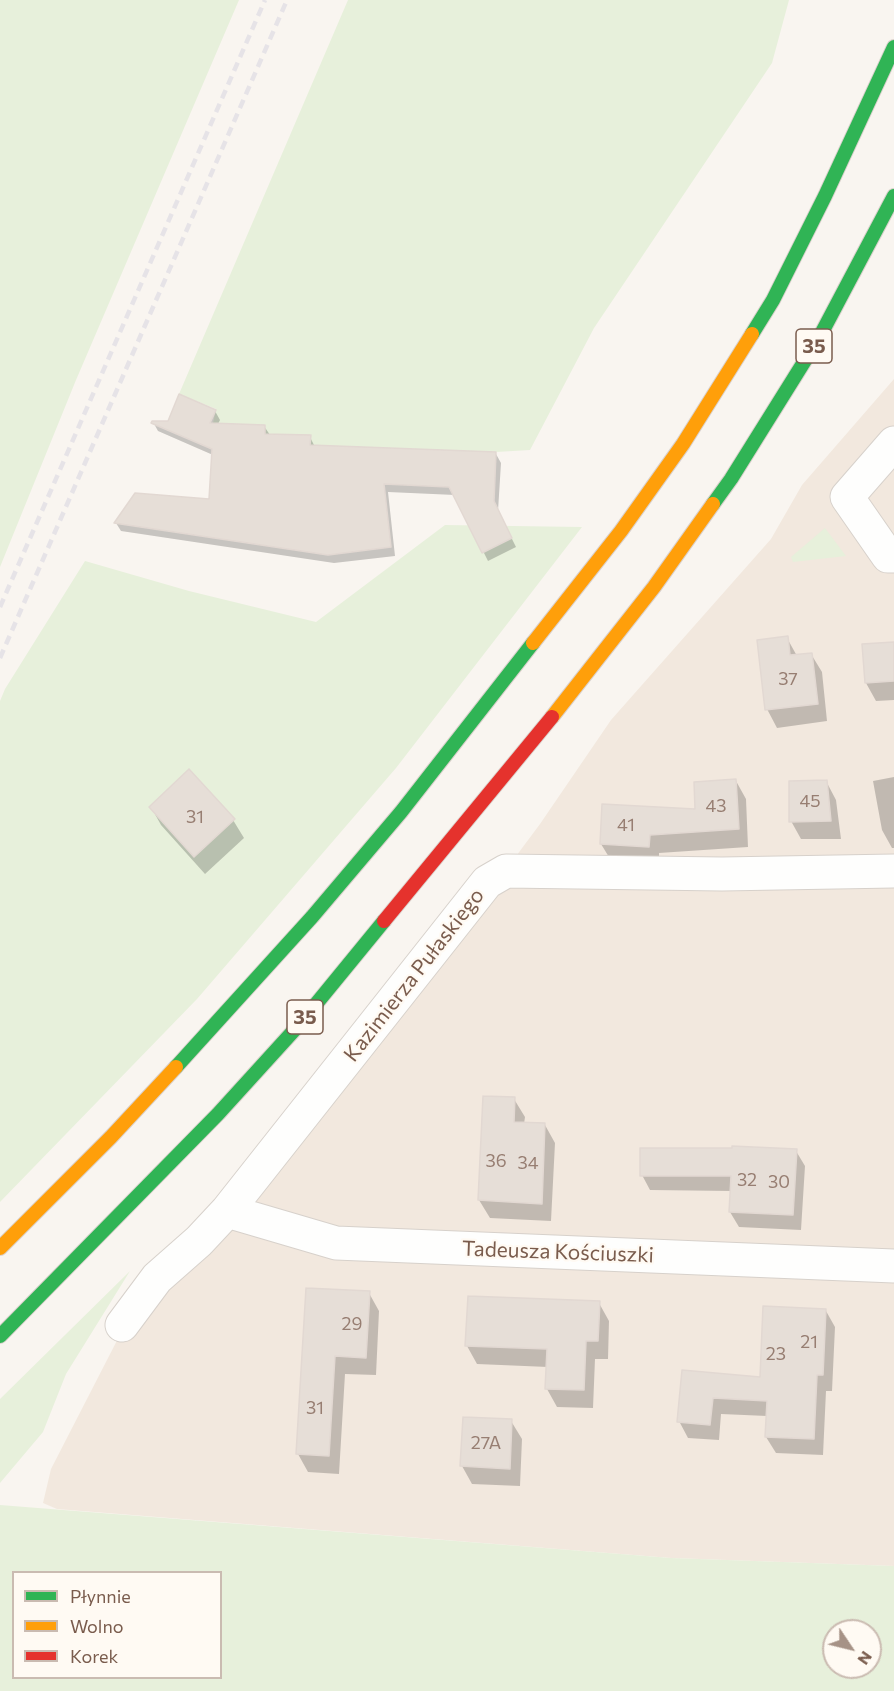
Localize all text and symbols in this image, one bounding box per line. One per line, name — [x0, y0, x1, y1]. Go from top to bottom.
road number: 35 — [796, 329, 832, 363]
house number: 37 — [778, 668, 798, 690]
house number: 45 — [799, 790, 821, 812]
house number: 43 — [705, 795, 727, 817]
house number: 31 — [186, 806, 204, 828]
house number: 41 — [617, 814, 635, 836]
street label: Kazimierza Pułaskiego — [339, 883, 489, 1067]
road number: 35 — [287, 1000, 323, 1034]
house number: 36 — [485, 1150, 507, 1172]
house number: 34 — [517, 1152, 539, 1174]
house number: 32 — [737, 1169, 757, 1191]
house number: 30 — [768, 1171, 790, 1193]
street label: Tadeusza Kościuszki — [462, 1236, 654, 1268]
house number: 29 — [342, 1313, 362, 1335]
house number: 21 — [800, 1331, 818, 1353]
house number: 23 — [766, 1343, 786, 1365]
house number: 31 — [306, 1397, 324, 1419]
house number: 27A — [471, 1432, 501, 1454]
legend — [12, 1571, 222, 1679]
text: Płynnie — [70, 1585, 131, 1607]
text: Wolno — [70, 1615, 124, 1637]
north arrow — [822, 1619, 882, 1679]
text: Korek — [70, 1645, 118, 1667]
text: N — [854, 1648, 877, 1669]

